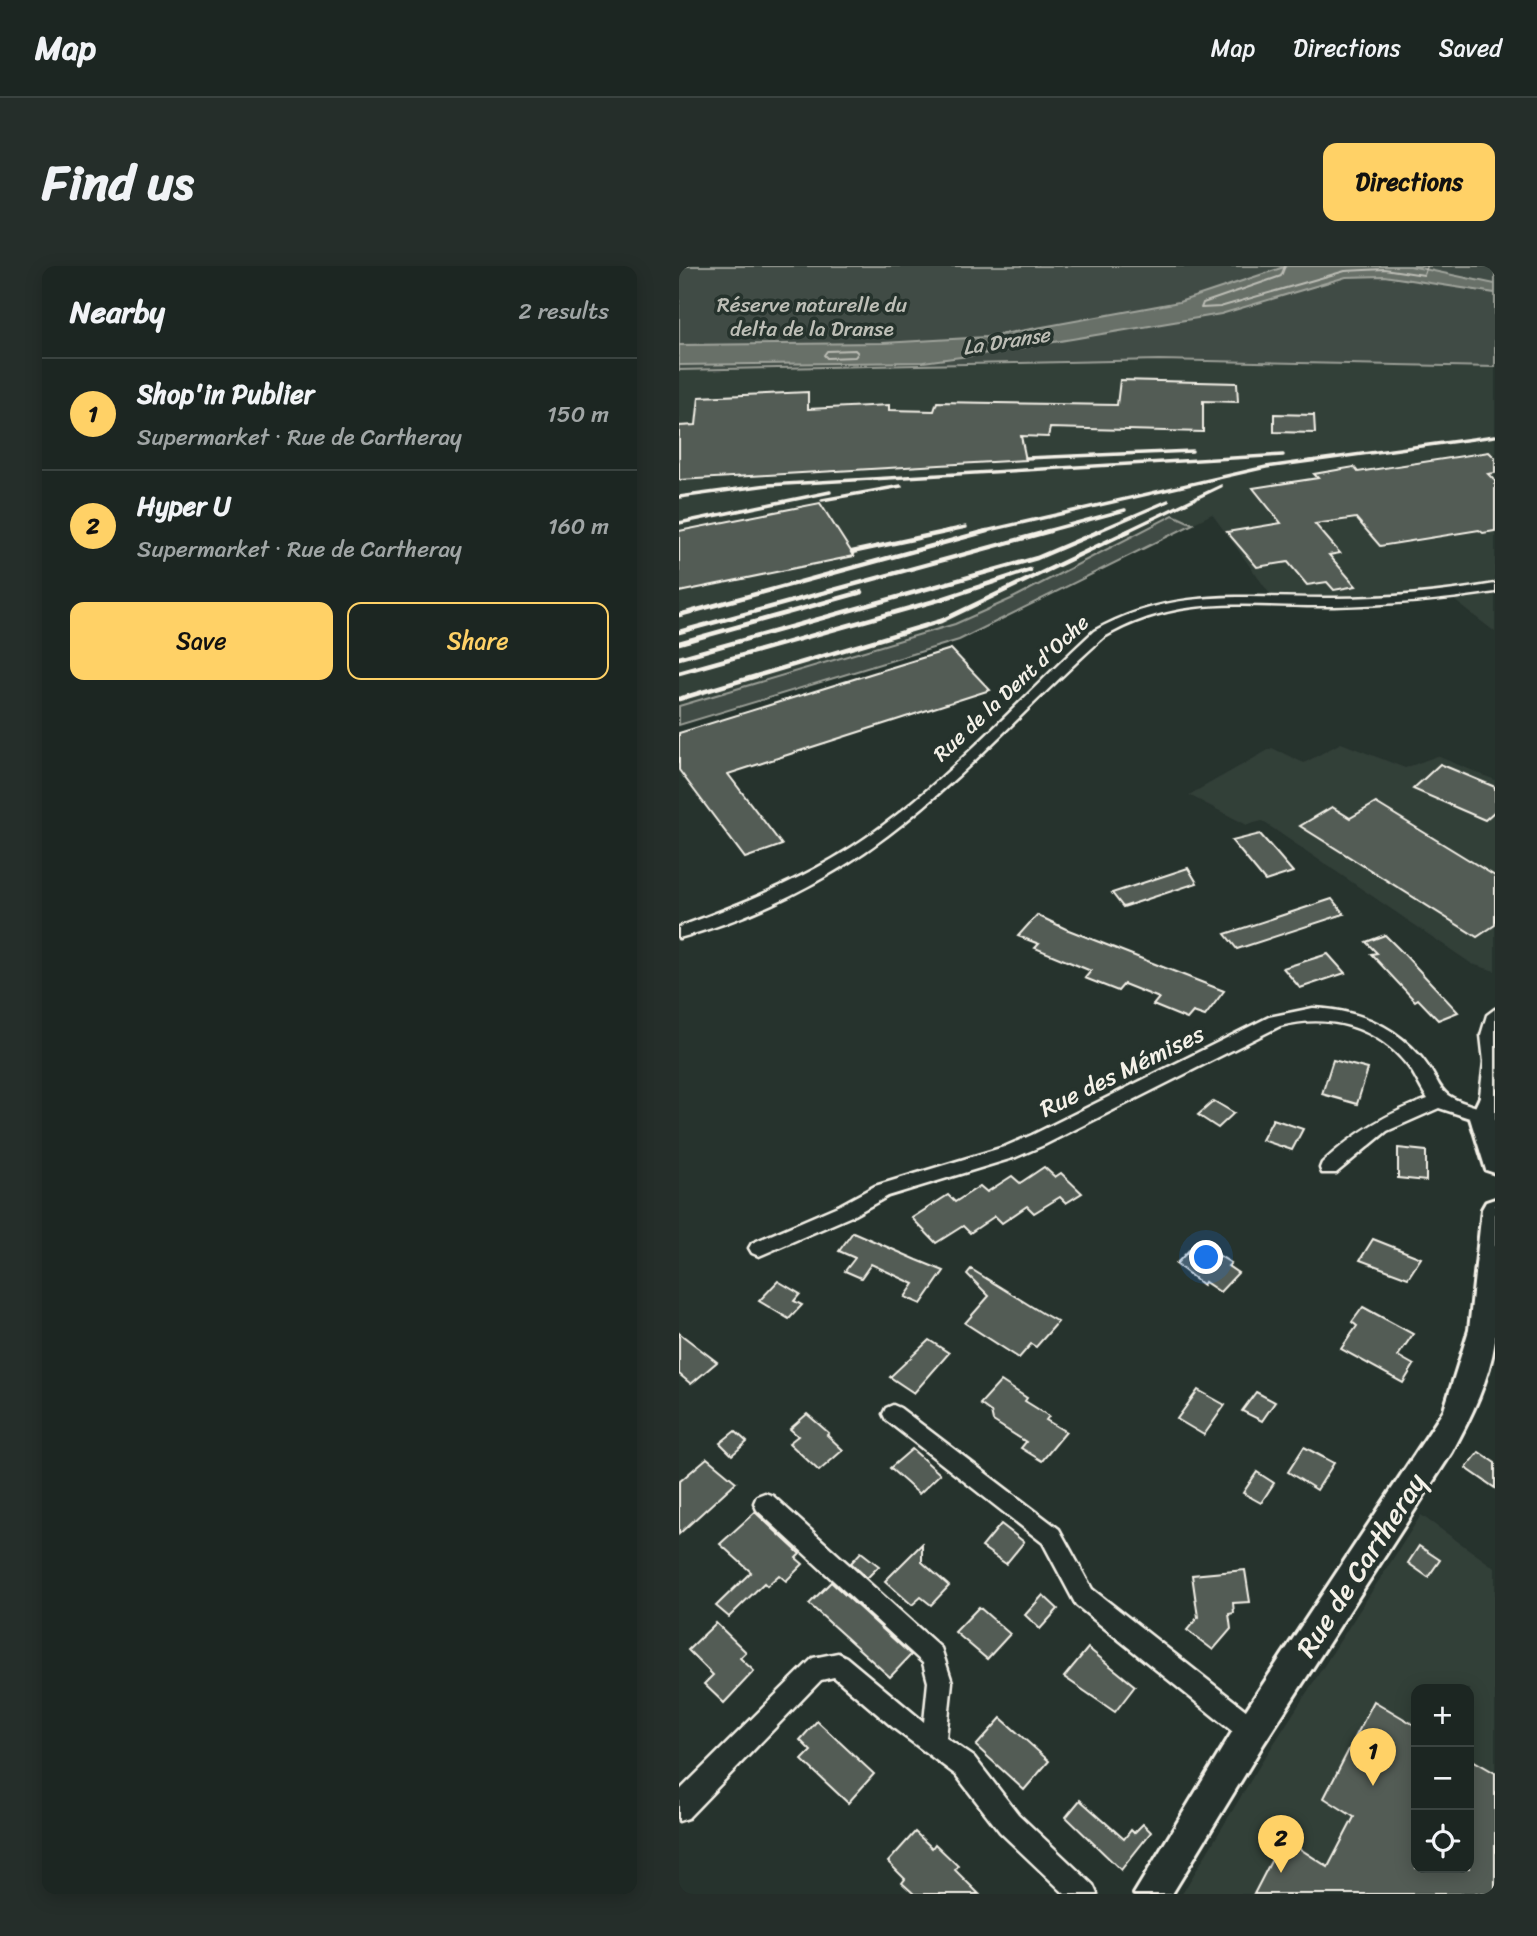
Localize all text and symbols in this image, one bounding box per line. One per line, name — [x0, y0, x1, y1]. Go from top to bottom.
text: Map — [35, 19, 96, 77]
text: Map — [1211, 27, 1255, 69]
text: Directions — [1293, 27, 1401, 69]
text: Saved — [1439, 27, 1502, 69]
text: Find us — [42, 139, 194, 226]
button: Directions — [1323, 143, 1495, 221]
text: Nearby — [70, 285, 165, 339]
park label: Réserve naturelle du delta de la Dranse — [717, 286, 908, 348]
text: 2 results — [518, 291, 609, 332]
water label: La Dranse — [960, 315, 1054, 367]
text: Shop'in Publier — [137, 371, 314, 417]
text: 1 — [88, 394, 98, 435]
text: 150 m — [547, 394, 609, 435]
text: Supermarket · Rue de Cartheray — [137, 417, 462, 458]
text: Hyper U — [137, 483, 231, 529]
text: 2 — [86, 506, 100, 547]
text: 160 m — [548, 506, 609, 547]
text: Supermarket · Rue de Cartheray — [137, 529, 462, 570]
button: Save — [70, 602, 333, 680]
button: Share — [347, 602, 609, 680]
street label: Rue de la Dent d'Oche — [924, 605, 1098, 771]
street label: Rue des Mémises — [1032, 1013, 1212, 1129]
your location — [1189, 1240, 1223, 1274]
street label: Rue de Cartheray — [1283, 1462, 1440, 1667]
map controls — [1411, 1684, 1474, 1873]
button: + — [1411, 1684, 1474, 1747]
pin: 1 — [1350, 1728, 1396, 1786]
button: − — [1411, 1747, 1474, 1810]
button: locate — [1411, 1810, 1474, 1873]
pin: 2 — [1258, 1815, 1304, 1873]

